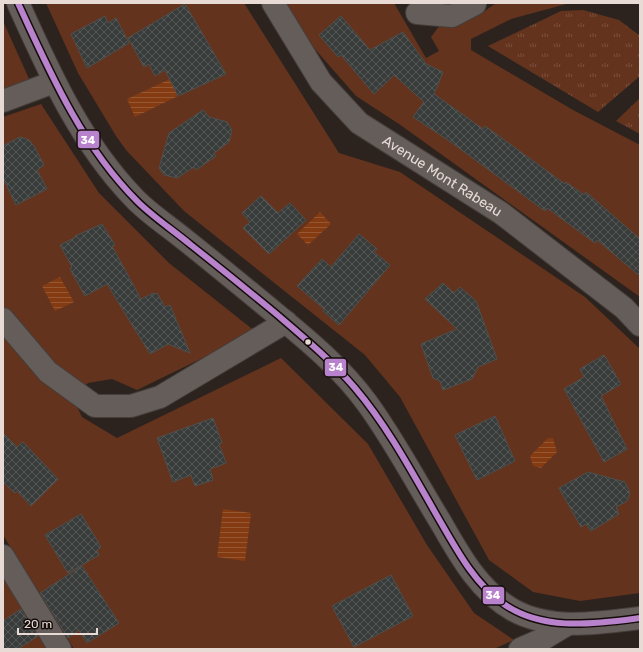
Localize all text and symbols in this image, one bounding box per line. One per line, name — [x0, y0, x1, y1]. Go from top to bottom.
line badge: 34 — [77, 130, 100, 149]
street label: Avenue Mont Rabeau — [379, 132, 505, 220]
text: 34 — [81, 134, 96, 147]
unlabelled marker — [303, 337, 313, 347]
line badge: 34 — [324, 358, 347, 377]
text: 34 — [329, 361, 344, 374]
line badge: 34 — [482, 586, 505, 605]
text: 34 — [486, 589, 501, 602]
scale bar — [18, 610, 97, 636]
text: 20 m — [24, 617, 52, 631]

